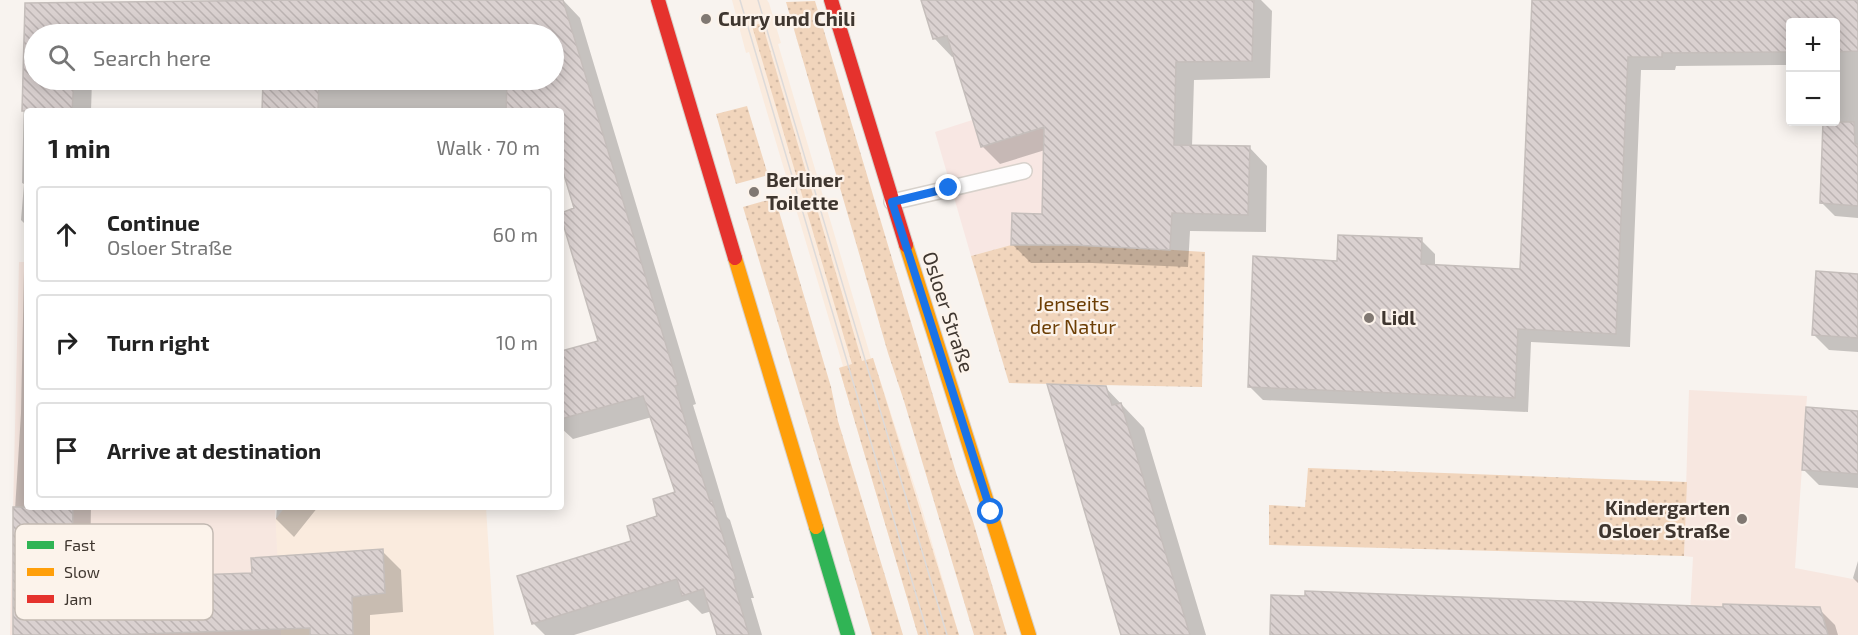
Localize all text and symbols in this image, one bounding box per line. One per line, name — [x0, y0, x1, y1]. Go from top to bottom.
place label: Curry und Chili — [718, 6, 855, 31]
marker: Curry und Chili — [699, 12, 713, 26]
map controls — [1786, 18, 1840, 126]
button: + — [1786, 18, 1840, 72]
search box — [24, 24, 564, 90]
icon: search — [45, 41, 78, 74]
text: Search here — [93, 44, 211, 70]
button: − — [1786, 72, 1840, 126]
text: 1 min — [48, 132, 111, 163]
text: Walk · 70 m — [436, 135, 540, 159]
place label: Berliner Toilette — [766, 167, 843, 214]
route end — [935, 174, 961, 200]
marker: Berliner Toilette — [747, 185, 761, 199]
text: Continue — [107, 209, 200, 235]
icon: ahead — [50, 218, 83, 251]
text: 60 m — [493, 222, 538, 246]
text: Osloer Straße — [107, 235, 233, 259]
street label: Osloer Straße — [918, 248, 980, 375]
park label: Jenseits der Natur — [1030, 291, 1116, 338]
place label: Lidl — [1381, 305, 1416, 329]
marker: Lidl — [1362, 311, 1376, 325]
icon: right — [50, 326, 83, 359]
text: Turn right — [107, 329, 209, 355]
text: 10 m — [496, 330, 538, 354]
icon: arrive — [50, 434, 83, 467]
text: Arrive at destination — [107, 437, 321, 463]
place label: Kindergarten Osloer Straße — [1598, 495, 1730, 542]
route start — [977, 498, 1003, 524]
marker: Kindergarten Osloer Straße — [1735, 512, 1749, 526]
legend — [15, 524, 213, 620]
text: Fast — [64, 535, 95, 554]
text: Slow — [64, 562, 100, 581]
text: Jam — [64, 589, 92, 608]

